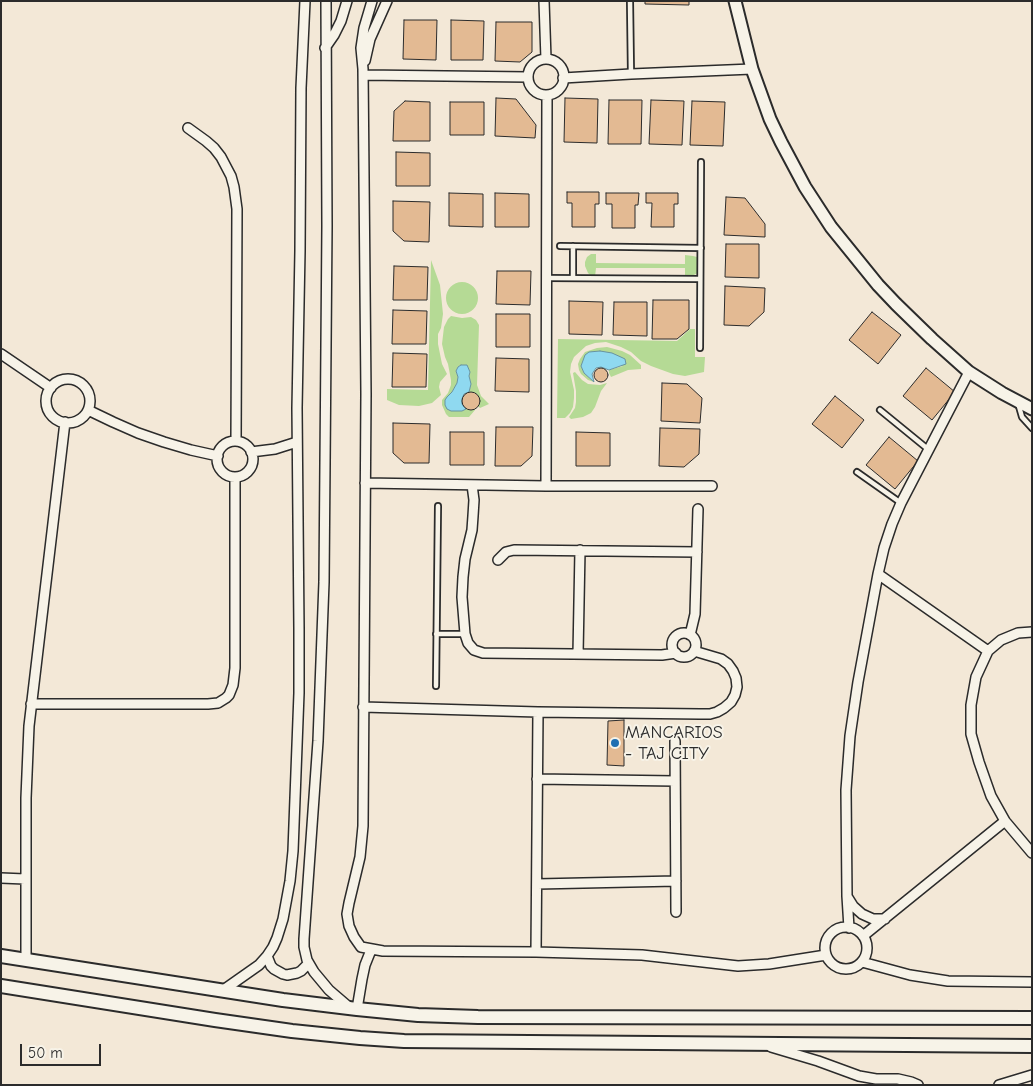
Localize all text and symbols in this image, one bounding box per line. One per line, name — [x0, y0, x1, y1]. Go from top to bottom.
place label: MANCARIOS - TAJ CITY — [625, 722, 723, 764]
marker: MANCARIOS - TAJ CITY — [609, 737, 621, 749]
scale bar — [22, 1034, 104, 1066]
text: 50 m — [28, 1044, 63, 1062]

